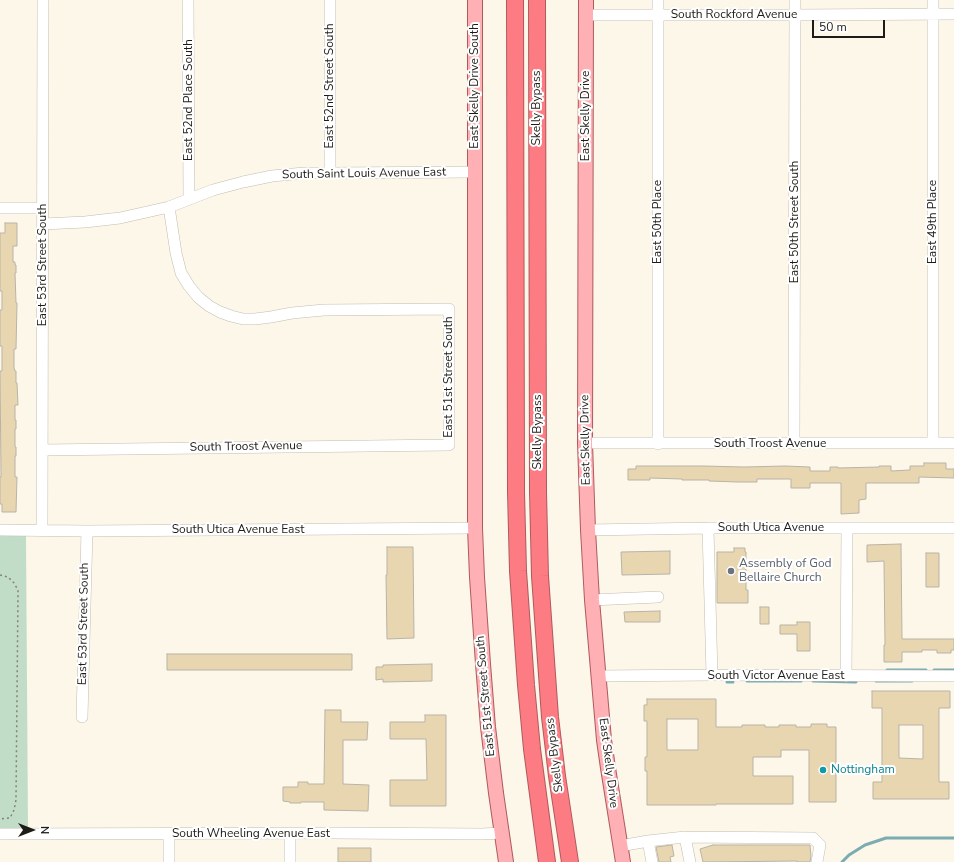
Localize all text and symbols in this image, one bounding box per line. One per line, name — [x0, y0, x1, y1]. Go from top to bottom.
street label: South Rockford Avenue — [671, 8, 797, 22]
scale bar — [814, 12, 887, 38]
text: 50 m — [819, 19, 847, 35]
street label: East 52nd Street South — [323, 23, 337, 149]
street label: East Skelly Drive South — [468, 23, 482, 149]
street label: East 52nd Place South — [182, 39, 196, 161]
street label: Skelly Bypass — [530, 70, 544, 146]
street label: East Skelly Drive — [579, 71, 593, 161]
street label: East 50th Street South — [788, 161, 802, 283]
street label: South Saint Louis Avenue East — [282, 165, 446, 183]
street label: East 50th Place — [651, 180, 665, 264]
street label: East 49th Place — [926, 180, 940, 264]
street label: East 53rd Street South — [36, 204, 50, 326]
street label: East 51st Street South — [442, 316, 456, 438]
street label: Skelly Bypass — [531, 394, 545, 470]
street label: East Skelly Drive — [578, 395, 594, 485]
street label: South Troost Avenue — [714, 437, 826, 451]
street label: South Troost Avenue — [190, 439, 302, 455]
street label: South Utica Avenue — [718, 521, 824, 535]
street label: South Utica Avenue East — [172, 523, 304, 537]
place label: Assembly of God Bellaire Church — [739, 557, 832, 585]
street label: East 53rd Street South — [76, 563, 92, 685]
marker: Assembly of God Bellaire Church — [726, 566, 736, 576]
street label: East 51st Street South — [474, 635, 498, 757]
street label: South Victor Avenue East — [708, 669, 844, 683]
street label: Skelly Bypass — [543, 717, 567, 793]
street label: East Skelly Drive — [595, 717, 621, 809]
place label: Nottingham — [831, 763, 895, 777]
marker: Nottingham — [818, 765, 828, 775]
north arrow — [12, 810, 52, 850]
text: N — [37, 826, 52, 834]
street label: South Wheeling Avenue East — [172, 827, 330, 841]

